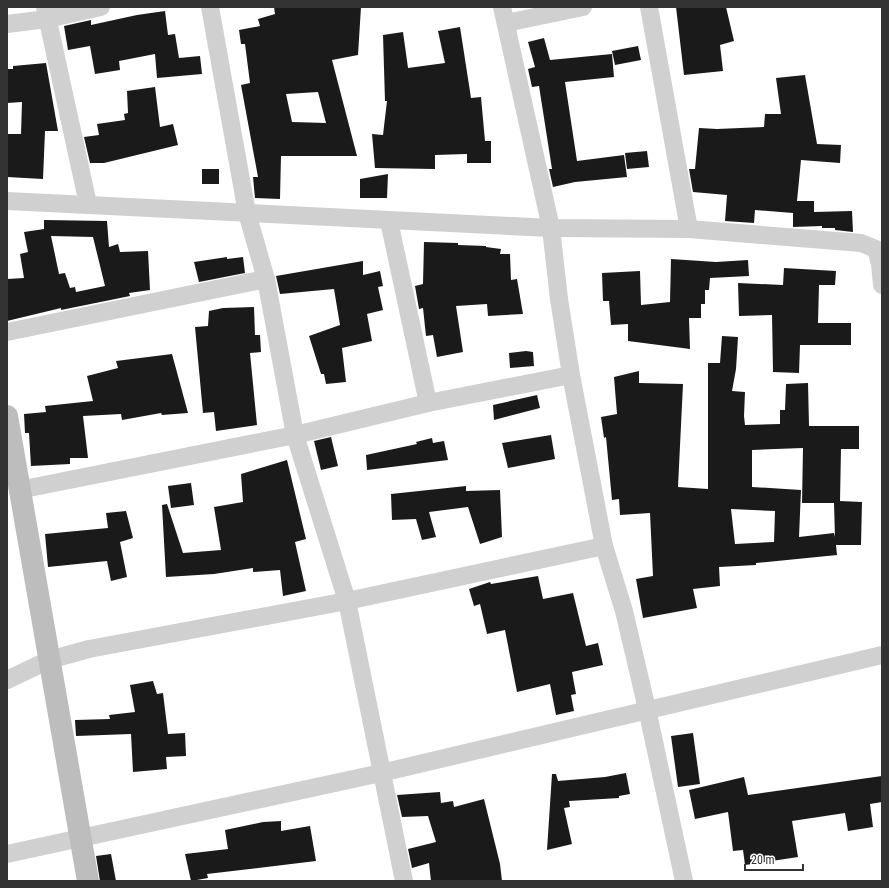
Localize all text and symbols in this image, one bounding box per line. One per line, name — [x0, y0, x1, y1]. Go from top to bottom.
scale bar — [745, 846, 803, 872]
text: 20 m — [751, 853, 775, 867]

